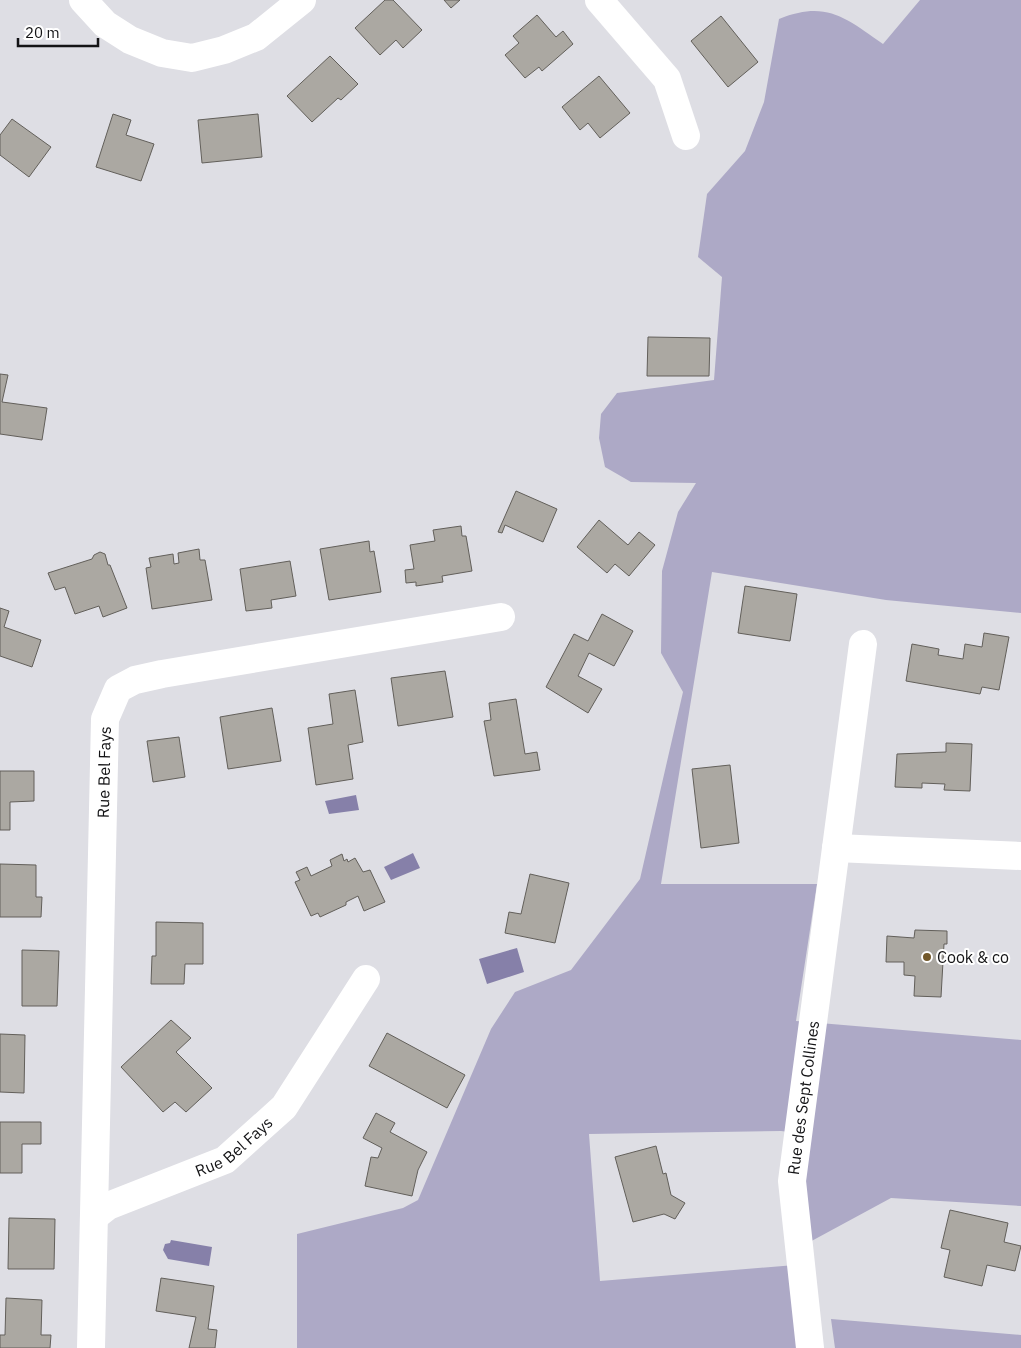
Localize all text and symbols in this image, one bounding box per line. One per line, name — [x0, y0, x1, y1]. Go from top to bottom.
scale bar — [18, 15, 98, 47]
text: 20 m — [25, 23, 60, 42]
street label: Rue Bel Fays — [93, 726, 115, 818]
place label: Cook & co — [937, 947, 1009, 967]
marker: Cook & co — [921, 951, 933, 963]
street label: Rue des Sept Collines — [783, 1019, 823, 1176]
street label: Rue Bel Fays — [192, 1112, 277, 1181]

